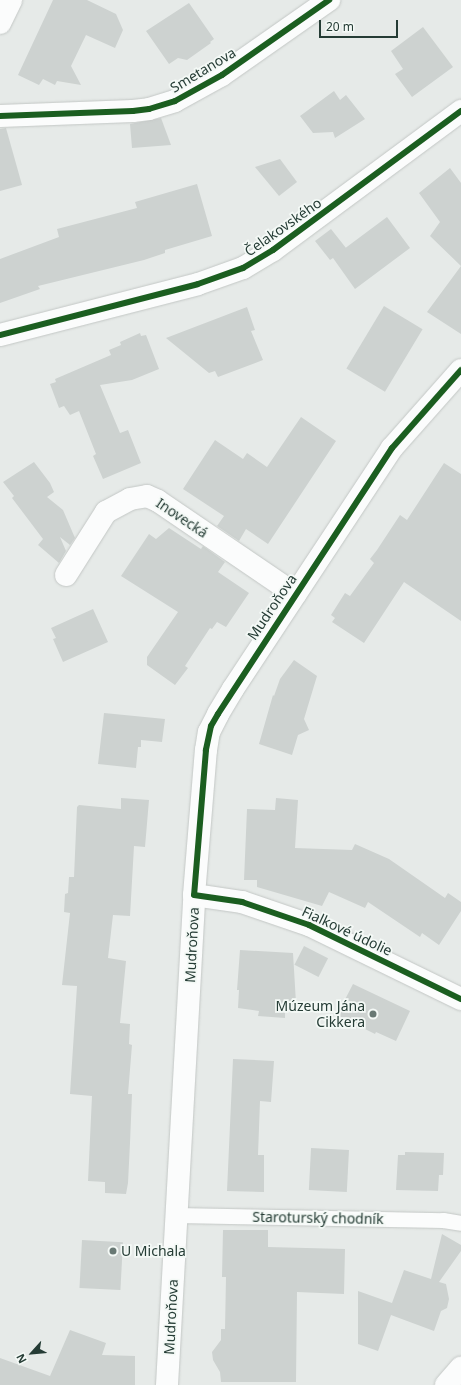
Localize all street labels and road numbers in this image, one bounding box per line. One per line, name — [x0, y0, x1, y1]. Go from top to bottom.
street label: Smetanova — [167, 44, 239, 96]
street label: Čelakovského — [241, 194, 325, 260]
street label: Inovecká — [153, 495, 211, 541]
street label: Mudroňova — [244, 571, 300, 643]
street label: Fialkové údolie — [299, 903, 395, 959]
street label: Mudroňova — [182, 907, 202, 983]
street label: Staroturský chodník — [252, 1208, 384, 1228]
street label: Mudroňova — [161, 1279, 181, 1355]

